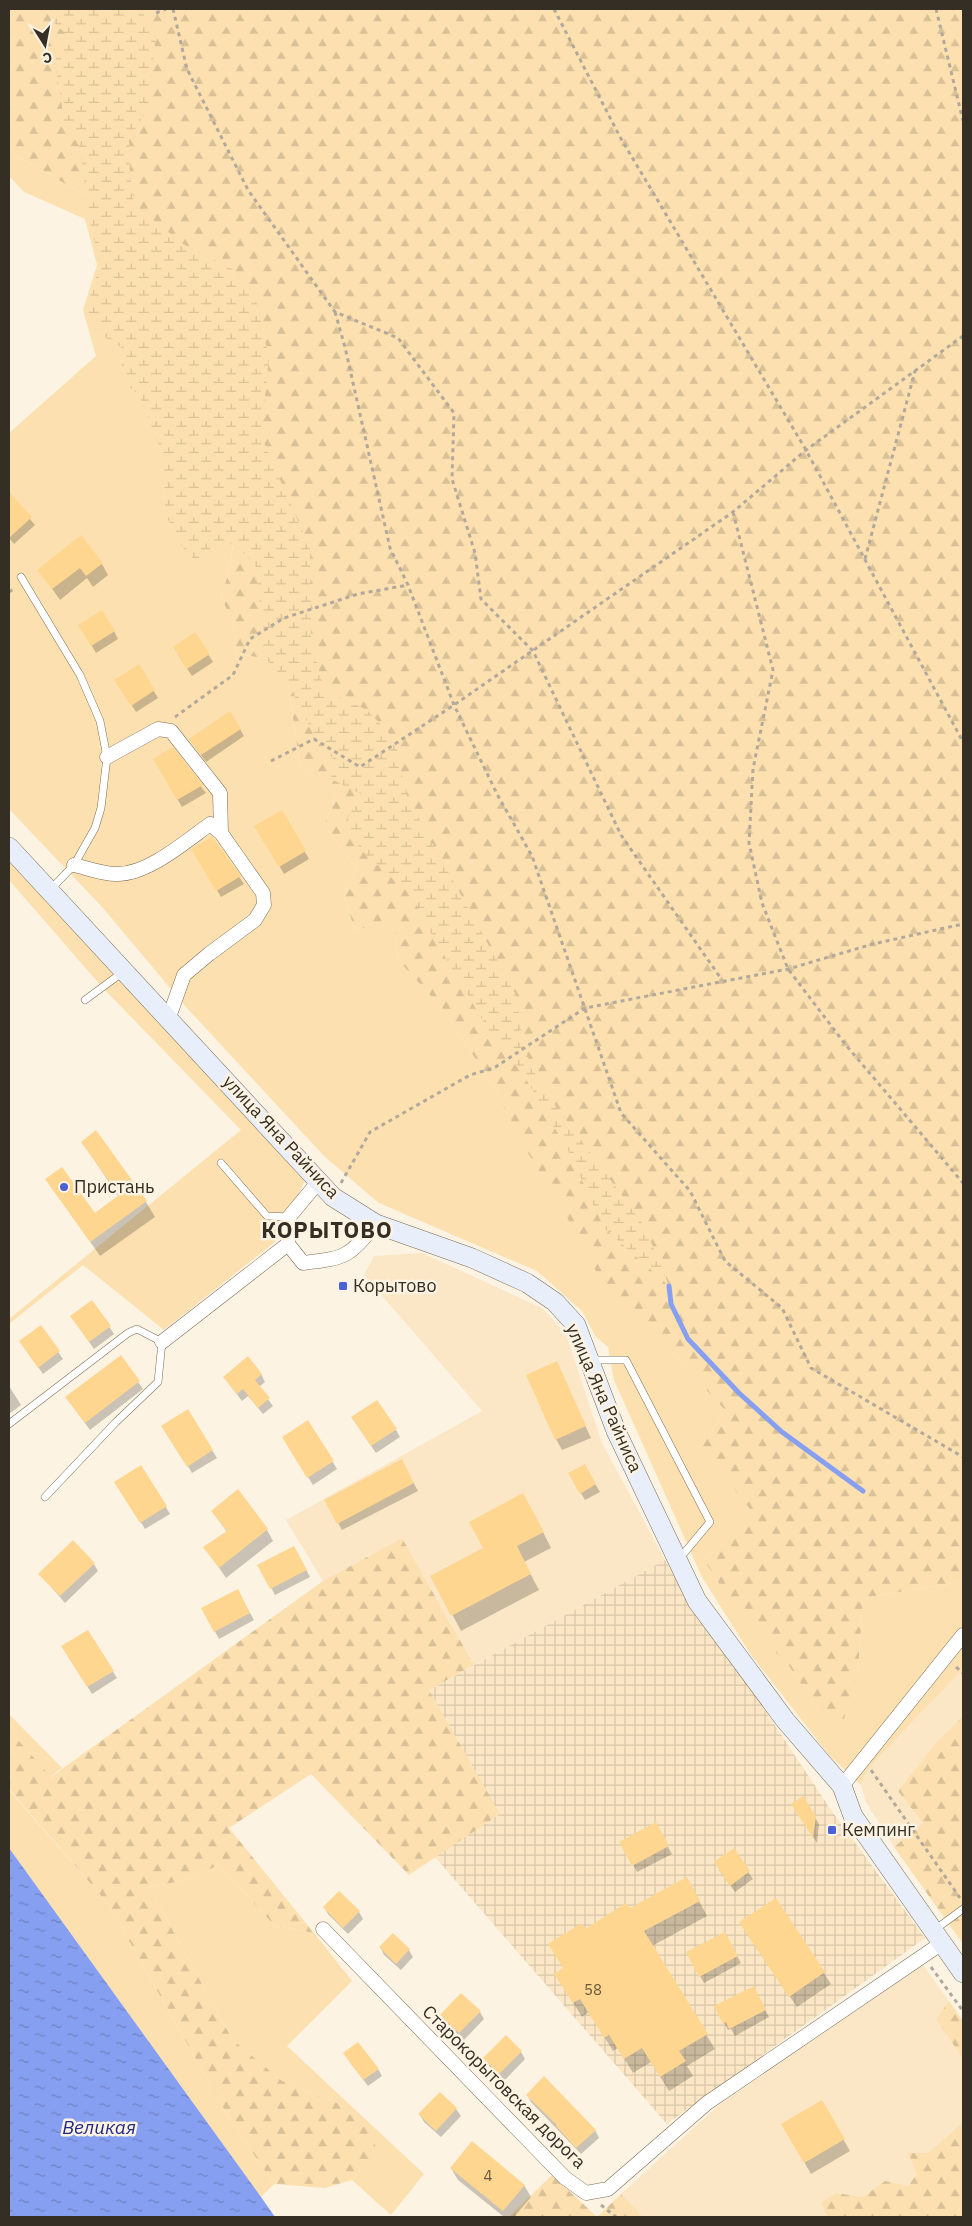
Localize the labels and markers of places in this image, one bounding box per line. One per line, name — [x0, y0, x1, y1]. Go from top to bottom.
place label: Пристань — [74, 1175, 154, 1198]
marker: Пристань — [58, 1181, 70, 1193]
place label: Корытово — [353, 1274, 436, 1297]
marker: Корытово — [337, 1280, 349, 1292]
place label: Кемпинг — [842, 1818, 915, 1841]
marker: Кемпинг — [826, 1824, 838, 1836]

